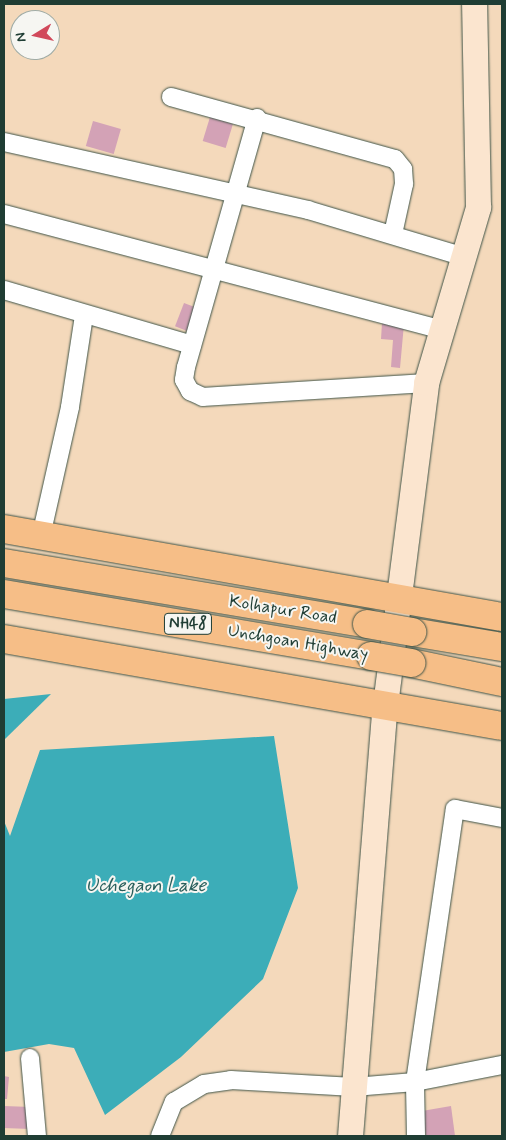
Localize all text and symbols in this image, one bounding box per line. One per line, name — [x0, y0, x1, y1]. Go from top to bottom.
north arrow — [10, 10, 60, 60]
text: N — [12, 31, 31, 43]
street label: Kolhapur Road — [228, 591, 338, 629]
road number: NH48 — [163, 610, 213, 638]
street label: Unchgoan Highway — [227, 620, 369, 666]
water label: Uchegaon Lake — [85, 875, 207, 897]

